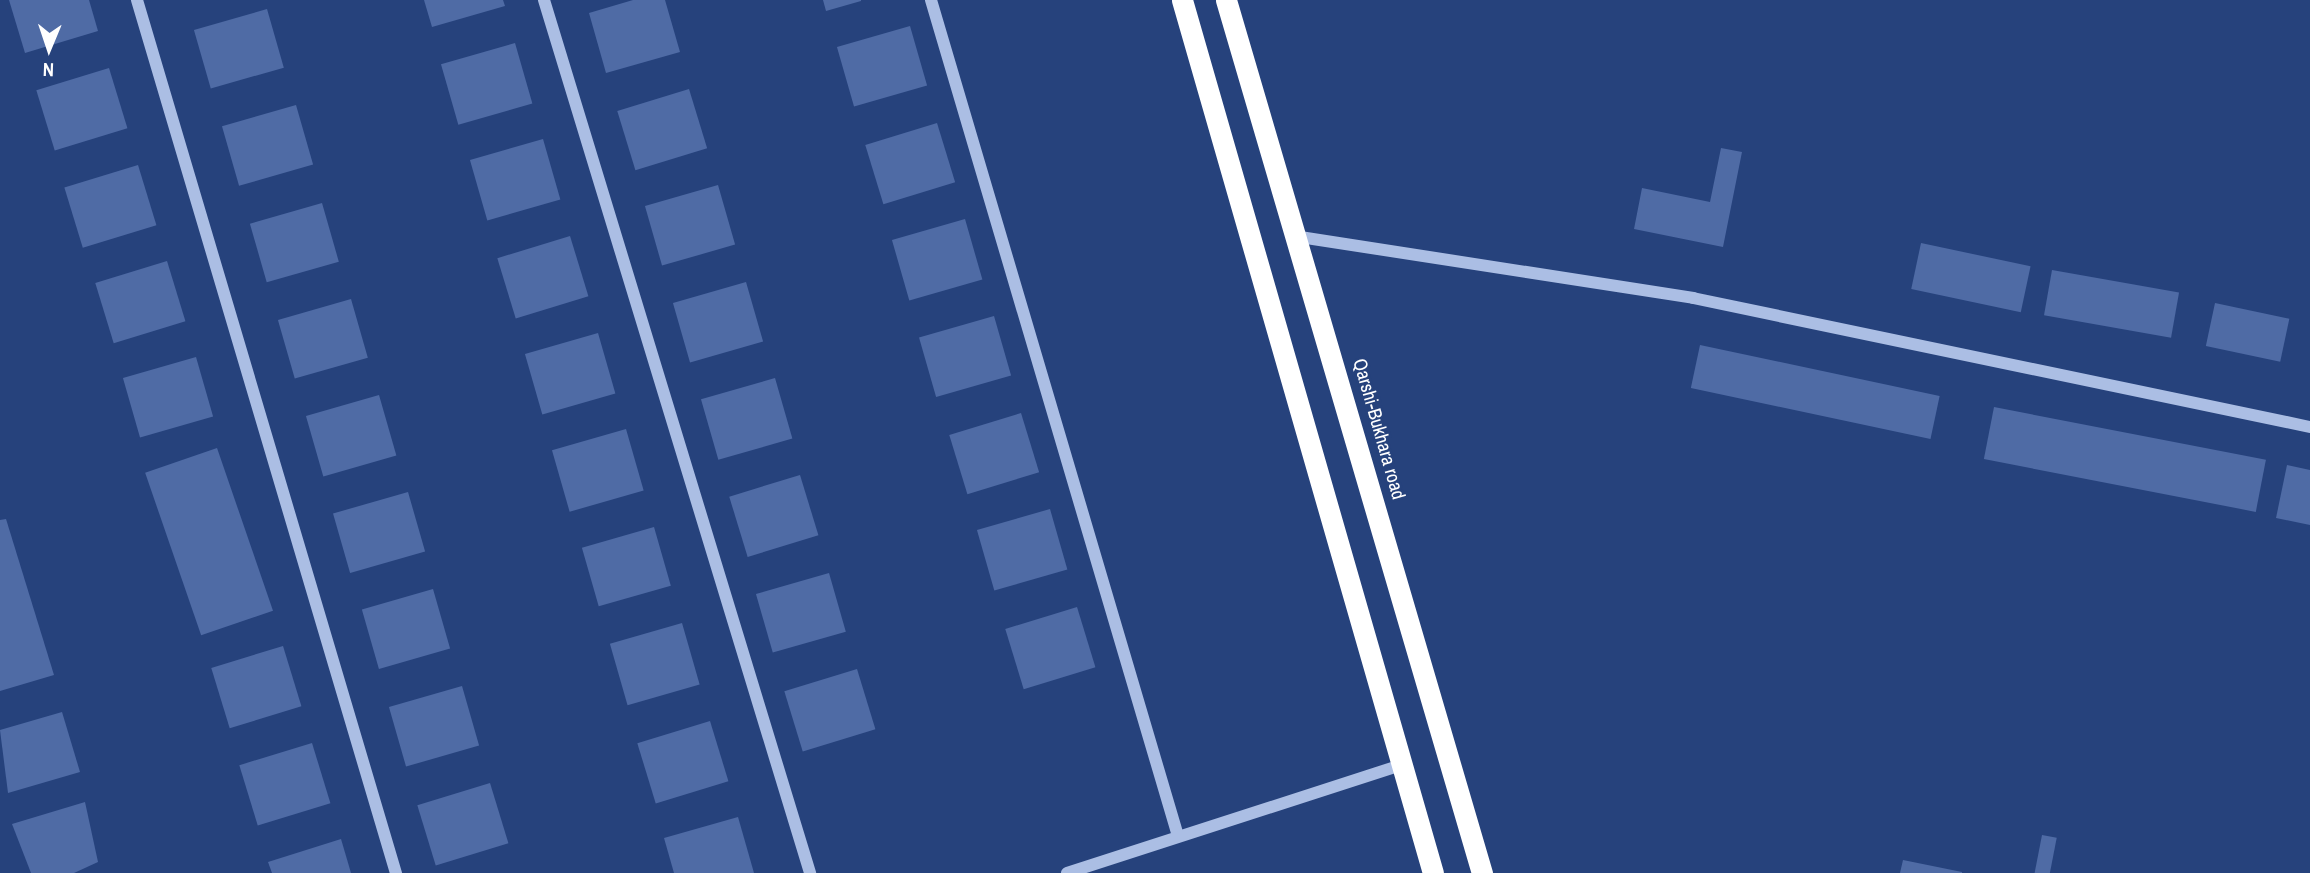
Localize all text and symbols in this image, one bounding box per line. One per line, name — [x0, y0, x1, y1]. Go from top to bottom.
north arrow — [14, 14, 84, 84]
text: N — [42, 57, 54, 83]
street label: Qarshi-Bukhara road — [1348, 356, 1410, 502]

